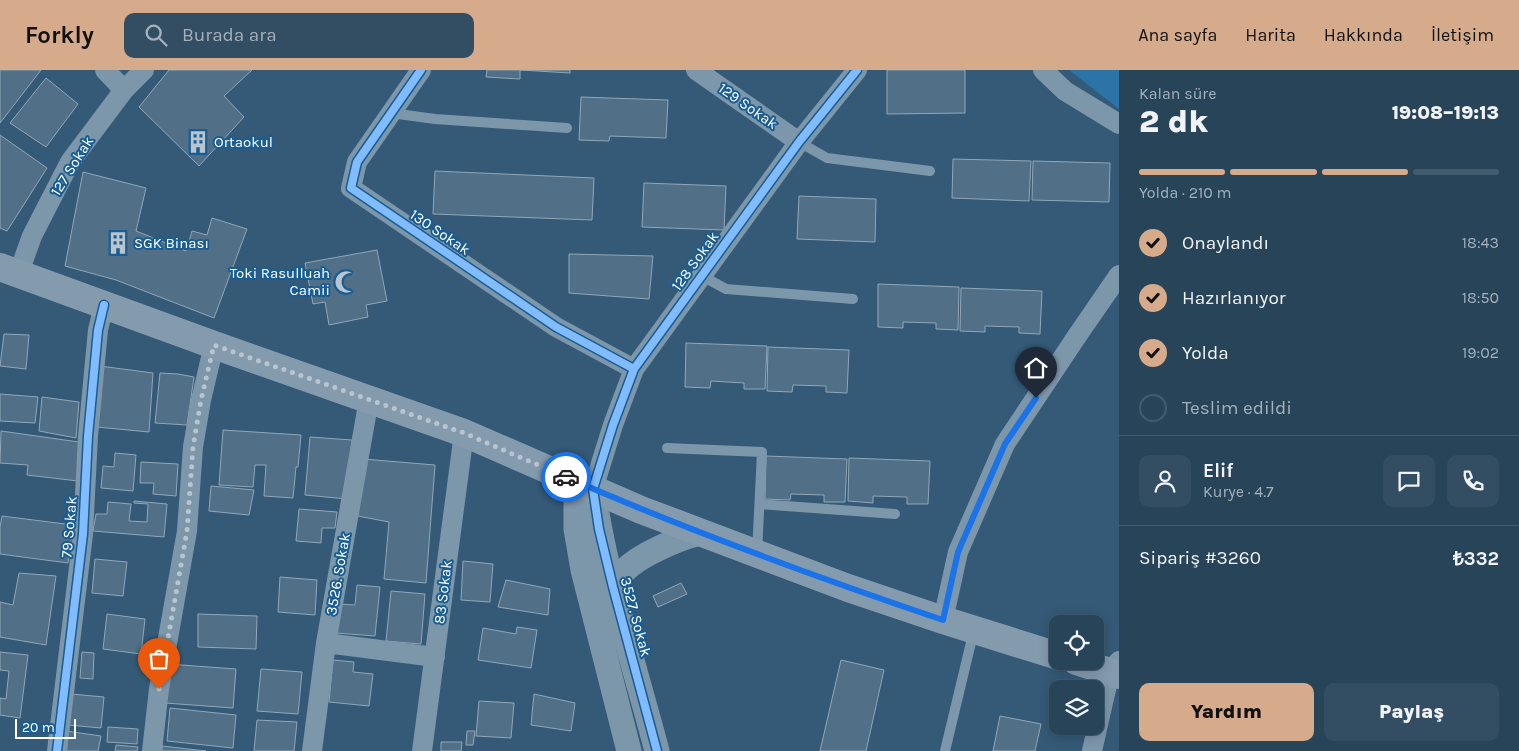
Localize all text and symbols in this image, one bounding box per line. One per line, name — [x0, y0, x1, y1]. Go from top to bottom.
search box — [124, 13, 474, 58]
text: Forkly — [25, 21, 94, 49]
icon: search — [142, 21, 170, 49]
text: Burada ara — [182, 24, 277, 46]
text: Ana sayfa — [1138, 24, 1217, 46]
text: Harita — [1245, 24, 1296, 46]
text: Hakkında — [1324, 24, 1403, 46]
text: İletişim — [1431, 24, 1494, 46]
street label: 129 Sokak — [715, 79, 781, 133]
text: Kalan süre — [1139, 84, 1216, 103]
text: 19:08–19:13 — [1392, 102, 1499, 124]
text: 2 dk — [1139, 103, 1208, 140]
building icon: Ortaokul — [185, 129, 211, 155]
street label: 127 Sokak — [47, 133, 97, 199]
place label: Ortaokul — [214, 133, 273, 151]
text: Yolda · 210 m — [1139, 183, 1232, 202]
street label: 130 Sokak — [406, 205, 474, 259]
street label: 128 Sokak — [667, 228, 723, 294]
icon: check — [1139, 229, 1167, 257]
building icon: SGK Binası — [105, 230, 131, 256]
text: Onaylandı — [1182, 232, 1269, 254]
text: 18:43 — [1462, 233, 1499, 252]
place label: SGK Binası — [134, 234, 209, 252]
place label: Toki Rasulluah Camii — [230, 264, 330, 299]
mosque icon: Toki Rasulluah Camii — [333, 269, 359, 295]
icon: check — [1139, 284, 1167, 312]
text: Hazırlanıyor — [1182, 287, 1286, 309]
text: 18:50 — [1462, 288, 1499, 307]
icon: check — [1139, 339, 1167, 367]
text: Yolda — [1182, 342, 1229, 364]
text: 19:02 — [1462, 343, 1499, 362]
pin — [1015, 347, 1057, 398]
icon: home — [1022, 354, 1050, 382]
text: Teslim edildi — [1182, 397, 1292, 419]
courier — [541, 452, 591, 502]
button: person — [1139, 455, 1191, 507]
button: chat — [1383, 455, 1435, 507]
button: phone — [1447, 455, 1499, 507]
text: Elif — [1203, 460, 1233, 482]
icon: car — [552, 463, 580, 491]
text: Kurye · 4.7 — [1203, 482, 1274, 501]
street label: 79 Sokak — [57, 495, 81, 559]
street label: 3526. Sokak — [322, 531, 354, 617]
text: Sipariş #3260 — [1139, 547, 1261, 569]
text: ₺332 — [1453, 548, 1499, 570]
street label: 83 Sokak — [430, 559, 456, 625]
street label: 3527. Sokak — [617, 575, 655, 659]
map controls — [1049, 615, 1104, 735]
button: locate — [1049, 615, 1104, 670]
pin — [138, 638, 180, 689]
icon: bag — [145, 645, 173, 673]
button: layers — [1049, 680, 1104, 735]
button: Yardım — [1139, 683, 1314, 741]
button: Paylaş — [1324, 683, 1499, 741]
scale bar — [15, 716, 76, 739]
text: 20 m — [22, 719, 55, 736]

